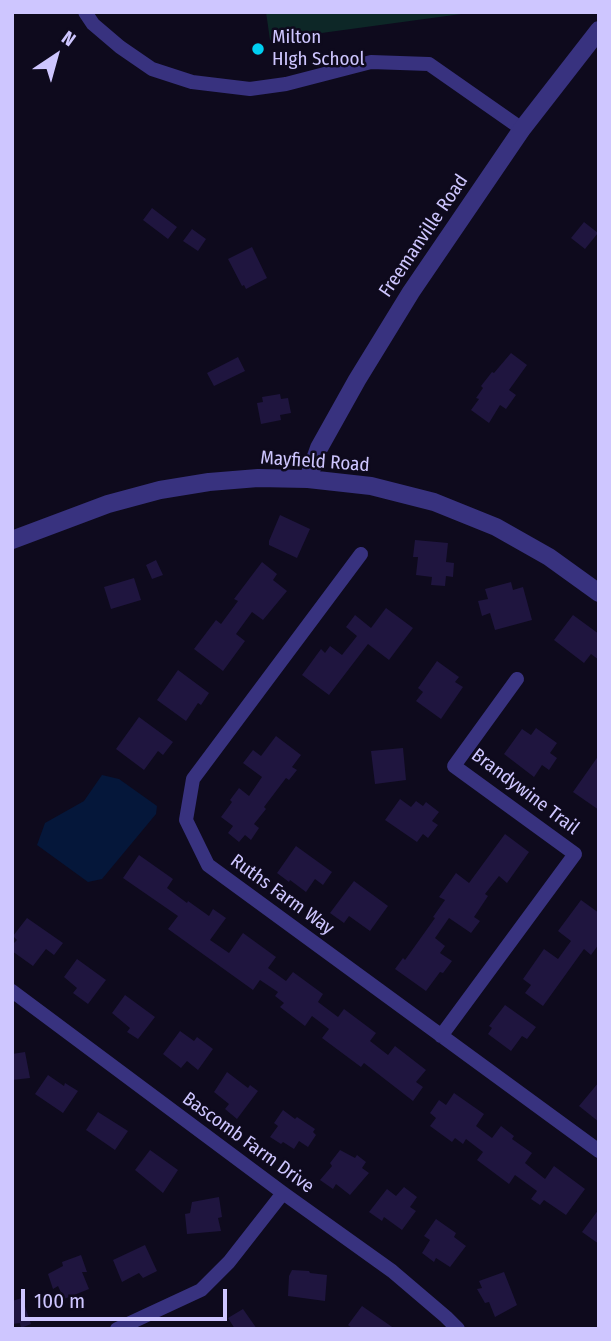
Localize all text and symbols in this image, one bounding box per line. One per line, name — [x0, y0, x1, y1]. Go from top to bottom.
north arrow — [21, 21, 91, 91]
text: N — [57, 26, 80, 51]
place label: Milton HIgh School — [272, 27, 364, 71]
marker: Milton HIgh School — [250, 41, 266, 57]
street label: Freemanville Road — [375, 170, 473, 302]
street label: Mayfield Road — [260, 447, 370, 477]
street label: Brandywine Trail — [467, 744, 583, 840]
street label: Ruths Farm Way — [226, 850, 338, 940]
street label: Bascomb Farm Drive — [178, 1088, 318, 1198]
scale bar — [24, 1274, 231, 1318]
text: 100 m — [34, 1288, 85, 1314]

